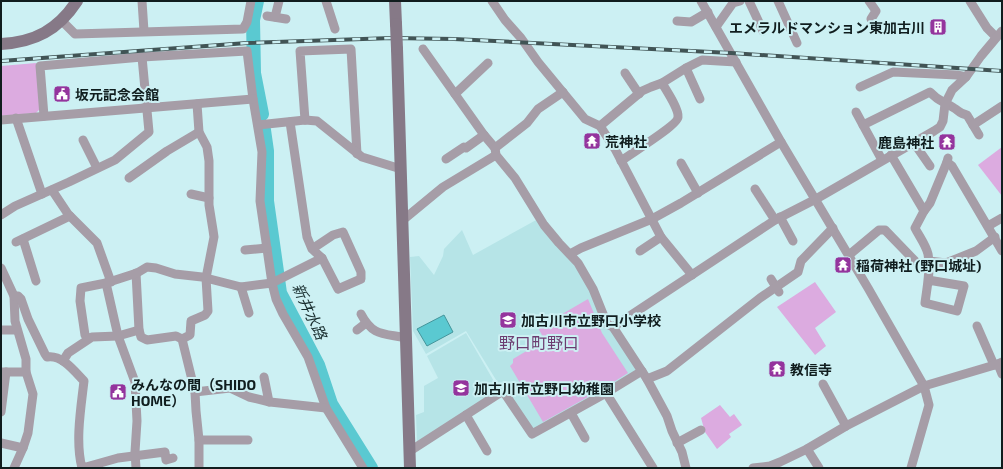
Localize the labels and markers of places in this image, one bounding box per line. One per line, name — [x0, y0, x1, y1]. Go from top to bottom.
building icon: エメラルドマンション東加古川 — [928, 17, 948, 37]
place label: エメラルドマンション東加古川 — [729, 19, 925, 36]
public building icon: 坂元記念会館 — [52, 84, 72, 104]
place label: 坂元記念会館 — [75, 86, 159, 103]
temple icon: 荒神社 — [582, 131, 602, 151]
temple icon: 鹿島神社 — [937, 132, 957, 152]
place label: 荒神社 — [605, 133, 647, 150]
place label: 鹿島神社 — [878, 134, 934, 151]
temple icon: 稲荷神社 (野口城址) — [833, 255, 853, 275]
place label: 稲荷神社 (野口城址) — [856, 257, 981, 274]
school or university icon: 加古川市立野口小学校 — [498, 310, 518, 330]
place label: 加古川市立野口小学校 — [521, 312, 661, 329]
temple icon: 教信寺 — [767, 359, 787, 379]
place label: 教信寺 — [790, 361, 832, 378]
place label: みんなの間（SHIDO HOME） — [131, 376, 256, 409]
school or university icon: 加古川市立野口幼稚園 — [451, 378, 471, 398]
place label: 加古川市立野口幼稚園 — [474, 380, 614, 397]
public building icon: みんなの間（SHIDO HOME） — [108, 382, 128, 402]

